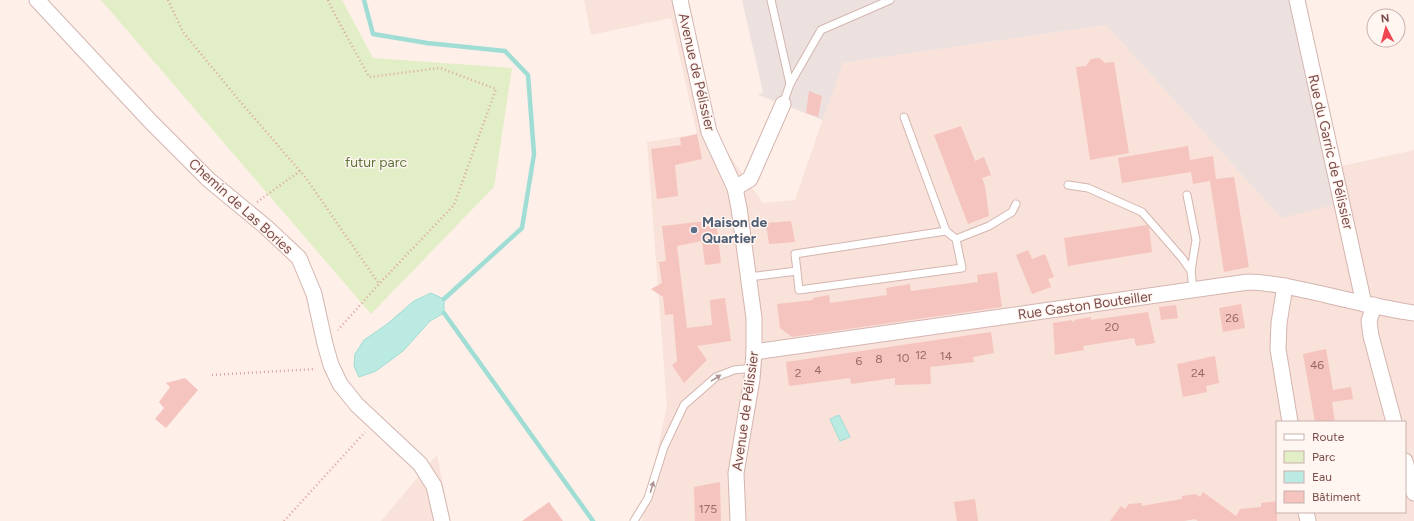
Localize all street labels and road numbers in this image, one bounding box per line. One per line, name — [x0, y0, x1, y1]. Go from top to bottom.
street label: Avenue de Pélissier — [675, 11, 718, 133]
street label: Rue du Garric de Pélissier — [1304, 73, 1357, 232]
street label: Chemin de Las Bories — [185, 155, 296, 258]
street label: Rue Gaston Bouteiller — [1017, 288, 1154, 323]
street label: Avenue de Pélissier — [729, 350, 762, 472]

